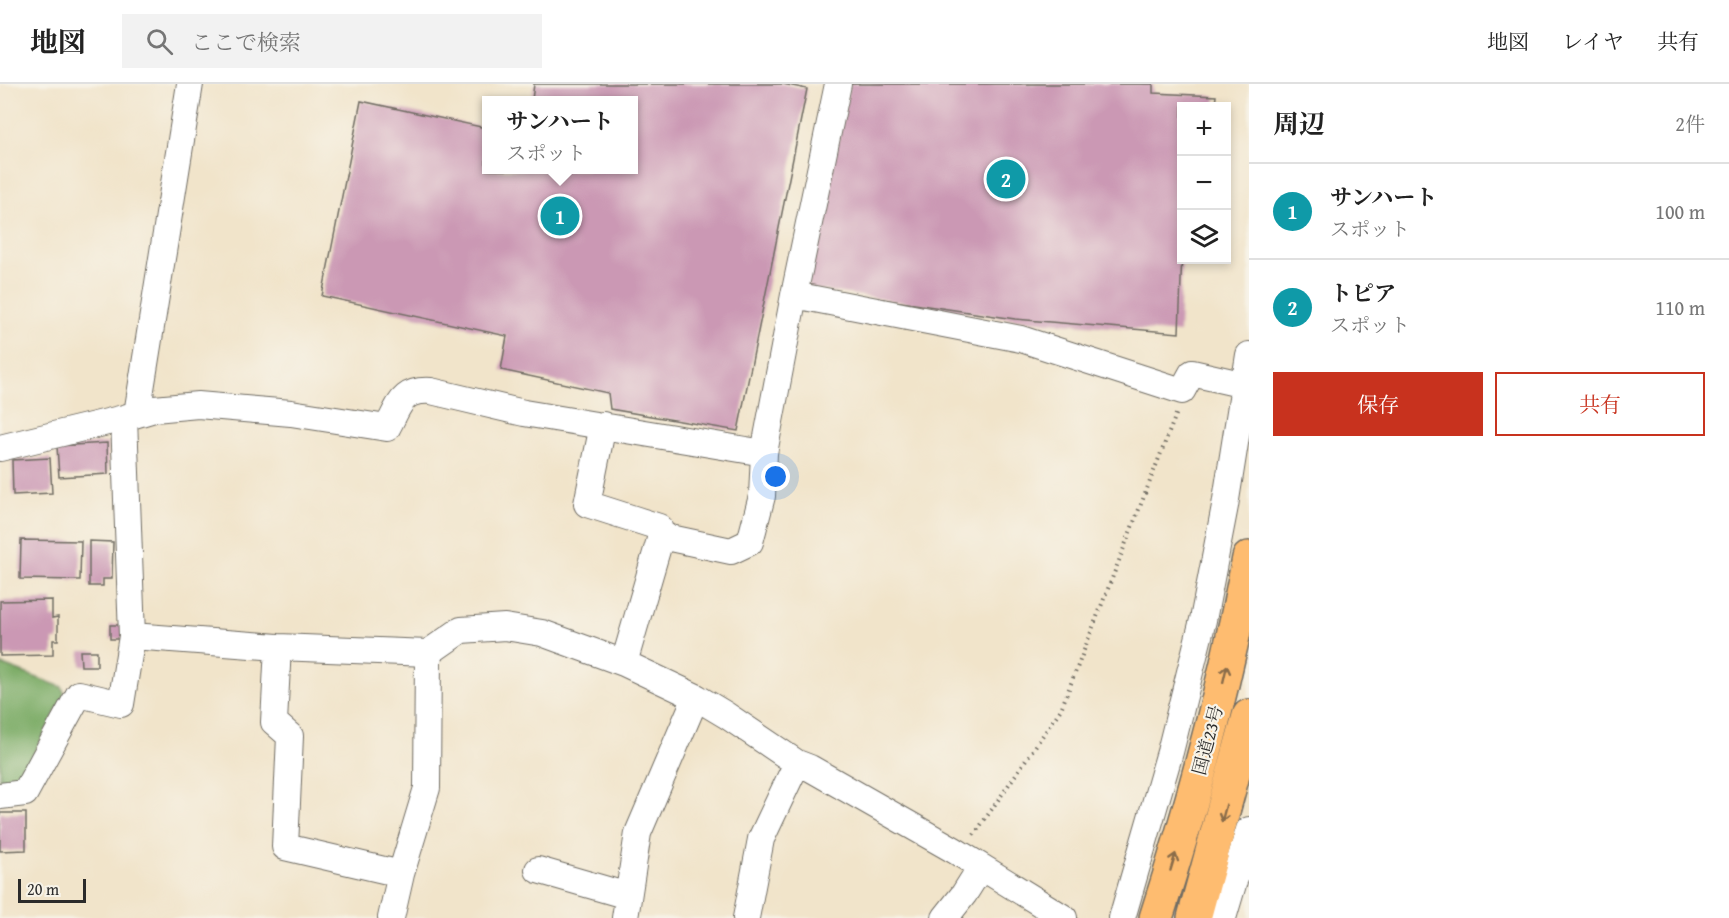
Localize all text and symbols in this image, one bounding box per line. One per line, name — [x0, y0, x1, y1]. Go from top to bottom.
search box — [122, 14, 542, 68]
text: 地図 — [30, 21, 86, 62]
icon: search — [143, 25, 176, 58]
text: ここで検索 — [191, 26, 301, 58]
text: 地図 — [1487, 26, 1529, 57]
text: レイヤ — [1562, 26, 1624, 57]
text: 共有 — [1657, 26, 1699, 57]
popup — [482, 96, 638, 174]
map controls — [1177, 102, 1231, 264]
button: + — [1177, 102, 1231, 156]
text: 周辺 — [1273, 104, 1325, 143]
text: サンハート — [506, 105, 614, 137]
text: 2件 — [1675, 109, 1705, 138]
text: スポット — [506, 138, 586, 167]
pin: 2 — [986, 156, 1026, 202]
button: − — [1177, 156, 1231, 210]
text: サンハート — [1330, 181, 1437, 213]
pin: 1 — [540, 194, 580, 238]
text: 1 — [1287, 197, 1298, 226]
text: 100 m — [1655, 197, 1705, 226]
button: layers — [1177, 210, 1231, 264]
text: スポット — [1330, 214, 1410, 243]
text: トピア — [1330, 277, 1396, 309]
text: 2 — [1287, 293, 1298, 322]
text: 110 m — [1655, 293, 1705, 322]
text: スポット — [1330, 310, 1410, 339]
button: 保存 — [1273, 372, 1483, 436]
button: 共有 — [1495, 372, 1705, 436]
your location — [761, 462, 790, 491]
one-way arrow — [1219, 665, 1231, 684]
street label: 国道23号 — [1185, 702, 1230, 778]
one-way arrow — [1217, 803, 1229, 822]
one-way arrow — [1168, 853, 1179, 872]
scale bar — [18, 876, 86, 904]
text: 20 m — [27, 877, 59, 901]

